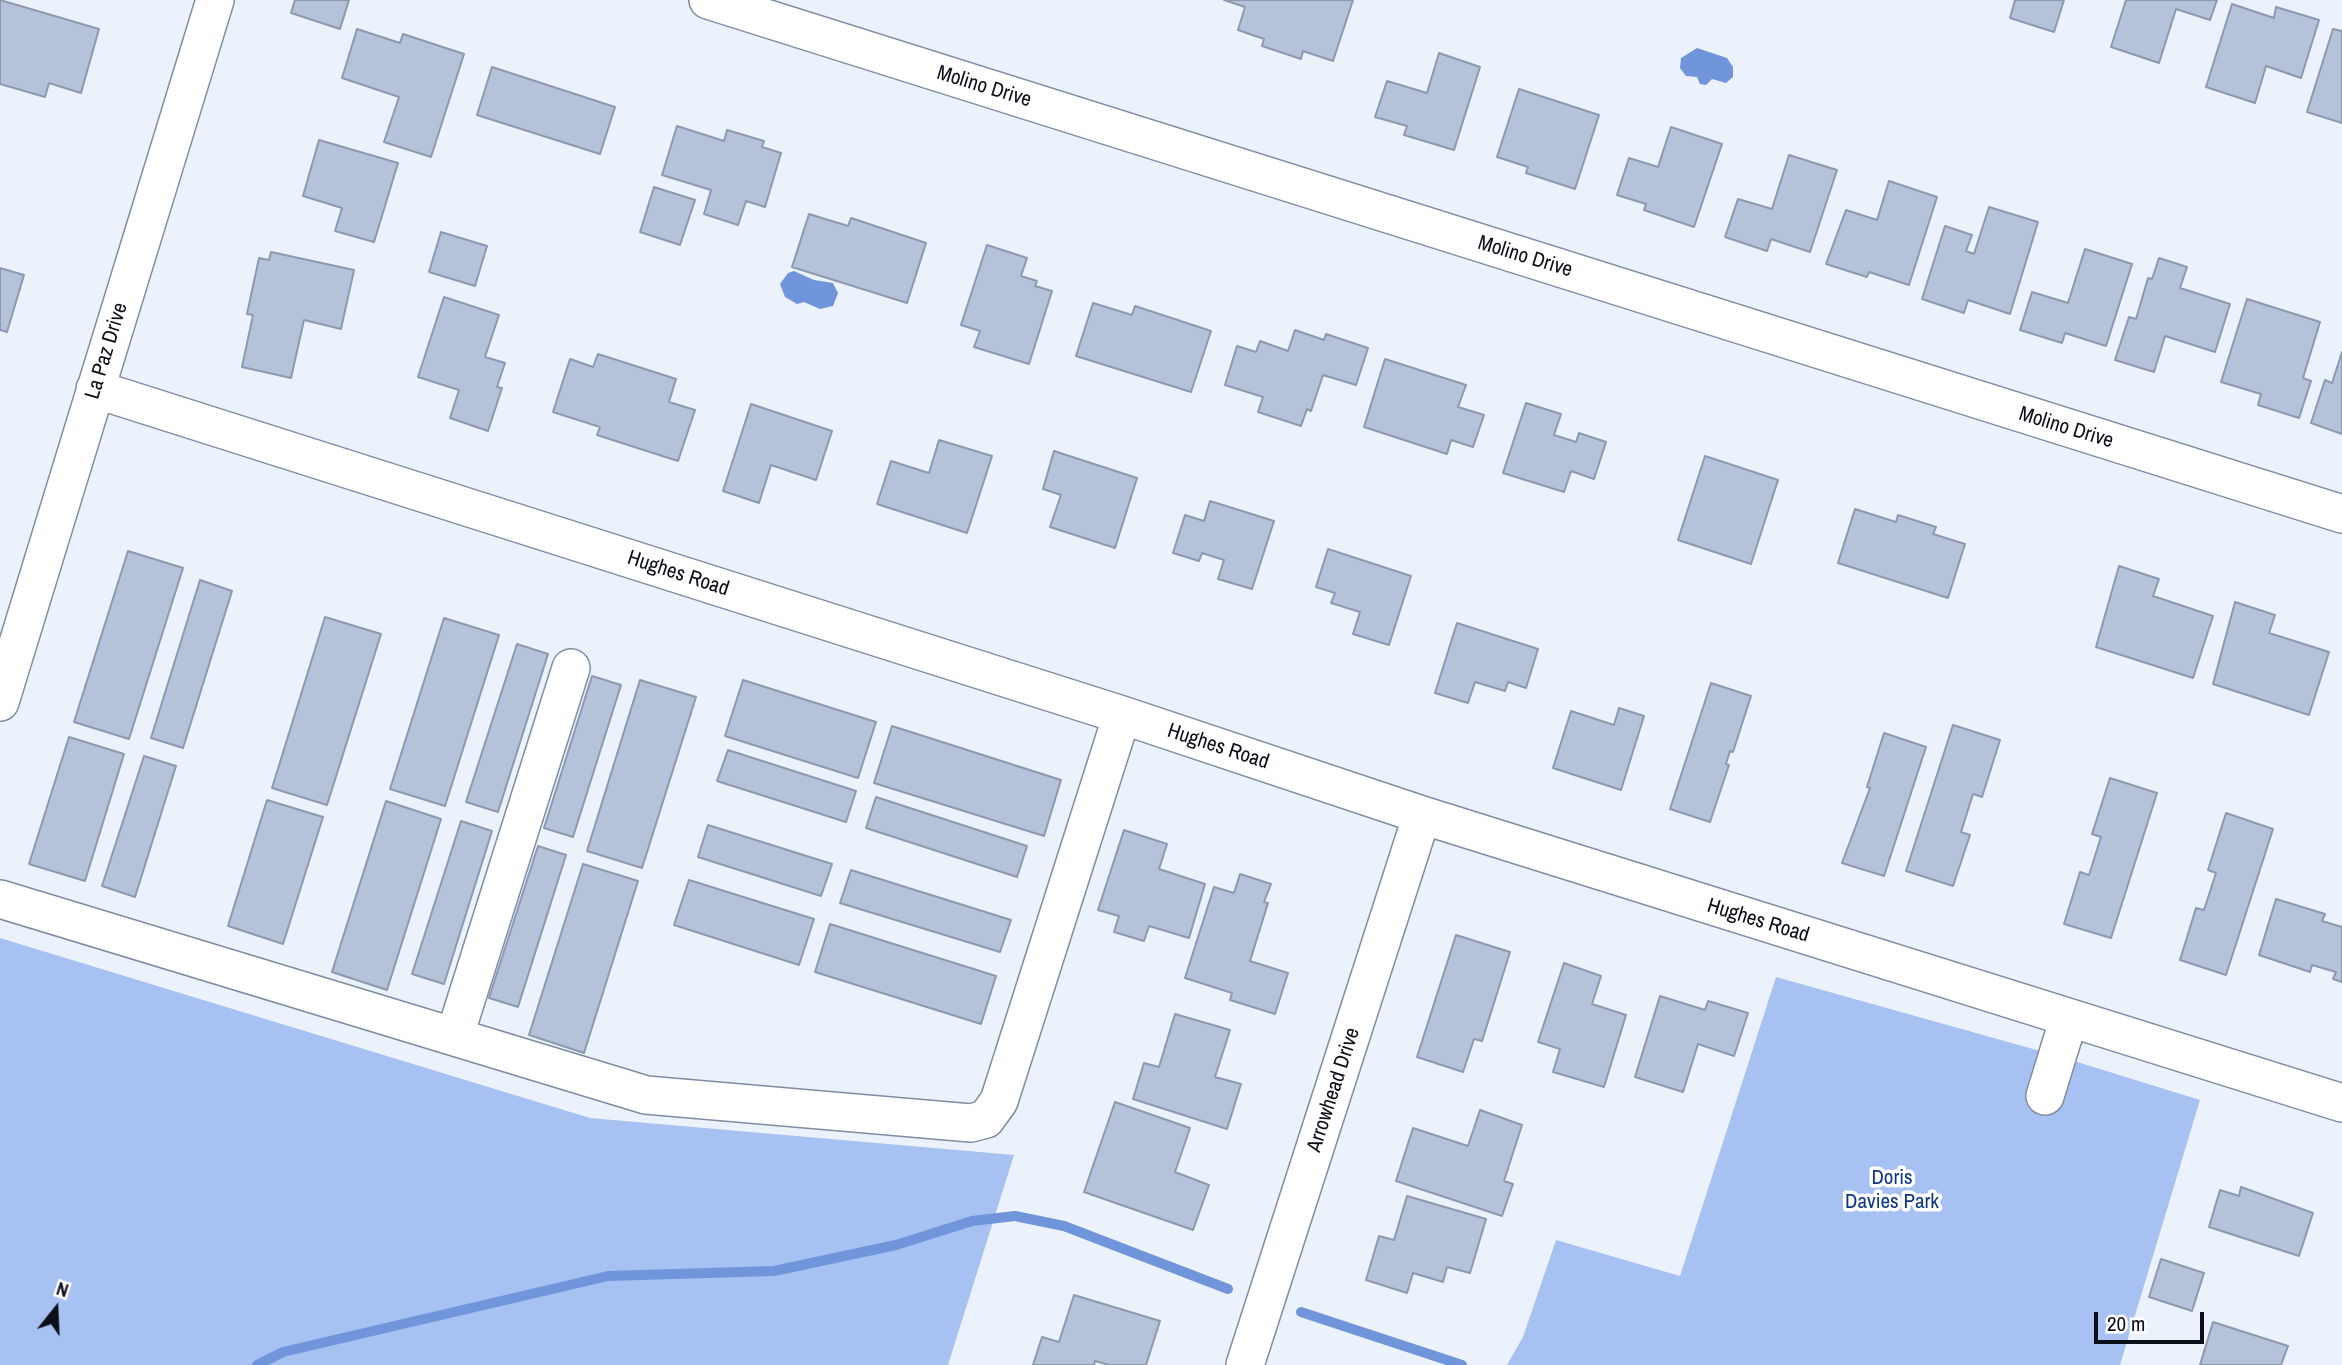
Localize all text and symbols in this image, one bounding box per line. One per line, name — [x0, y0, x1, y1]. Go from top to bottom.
street label: Molino Drive — [934, 61, 1034, 113]
street label: Molino Drive — [1475, 231, 1575, 283]
street label: La Paz Drive — [80, 300, 134, 402]
street label: Molino Drive — [2016, 402, 2116, 454]
street label: Hughes Road — [624, 546, 732, 602]
street label: Hughes Road — [1164, 719, 1272, 775]
street label: Hughes Road — [1704, 894, 1812, 948]
street label: Arrowhead Drive — [1302, 1025, 1366, 1155]
park label: Doris Davies Park — [1845, 1165, 1939, 1215]
north arrow — [21, 1274, 91, 1344]
text: N — [53, 1275, 72, 1303]
scale bar — [2097, 1298, 2207, 1342]
text: 20 m — [2107, 1309, 2145, 1338]

